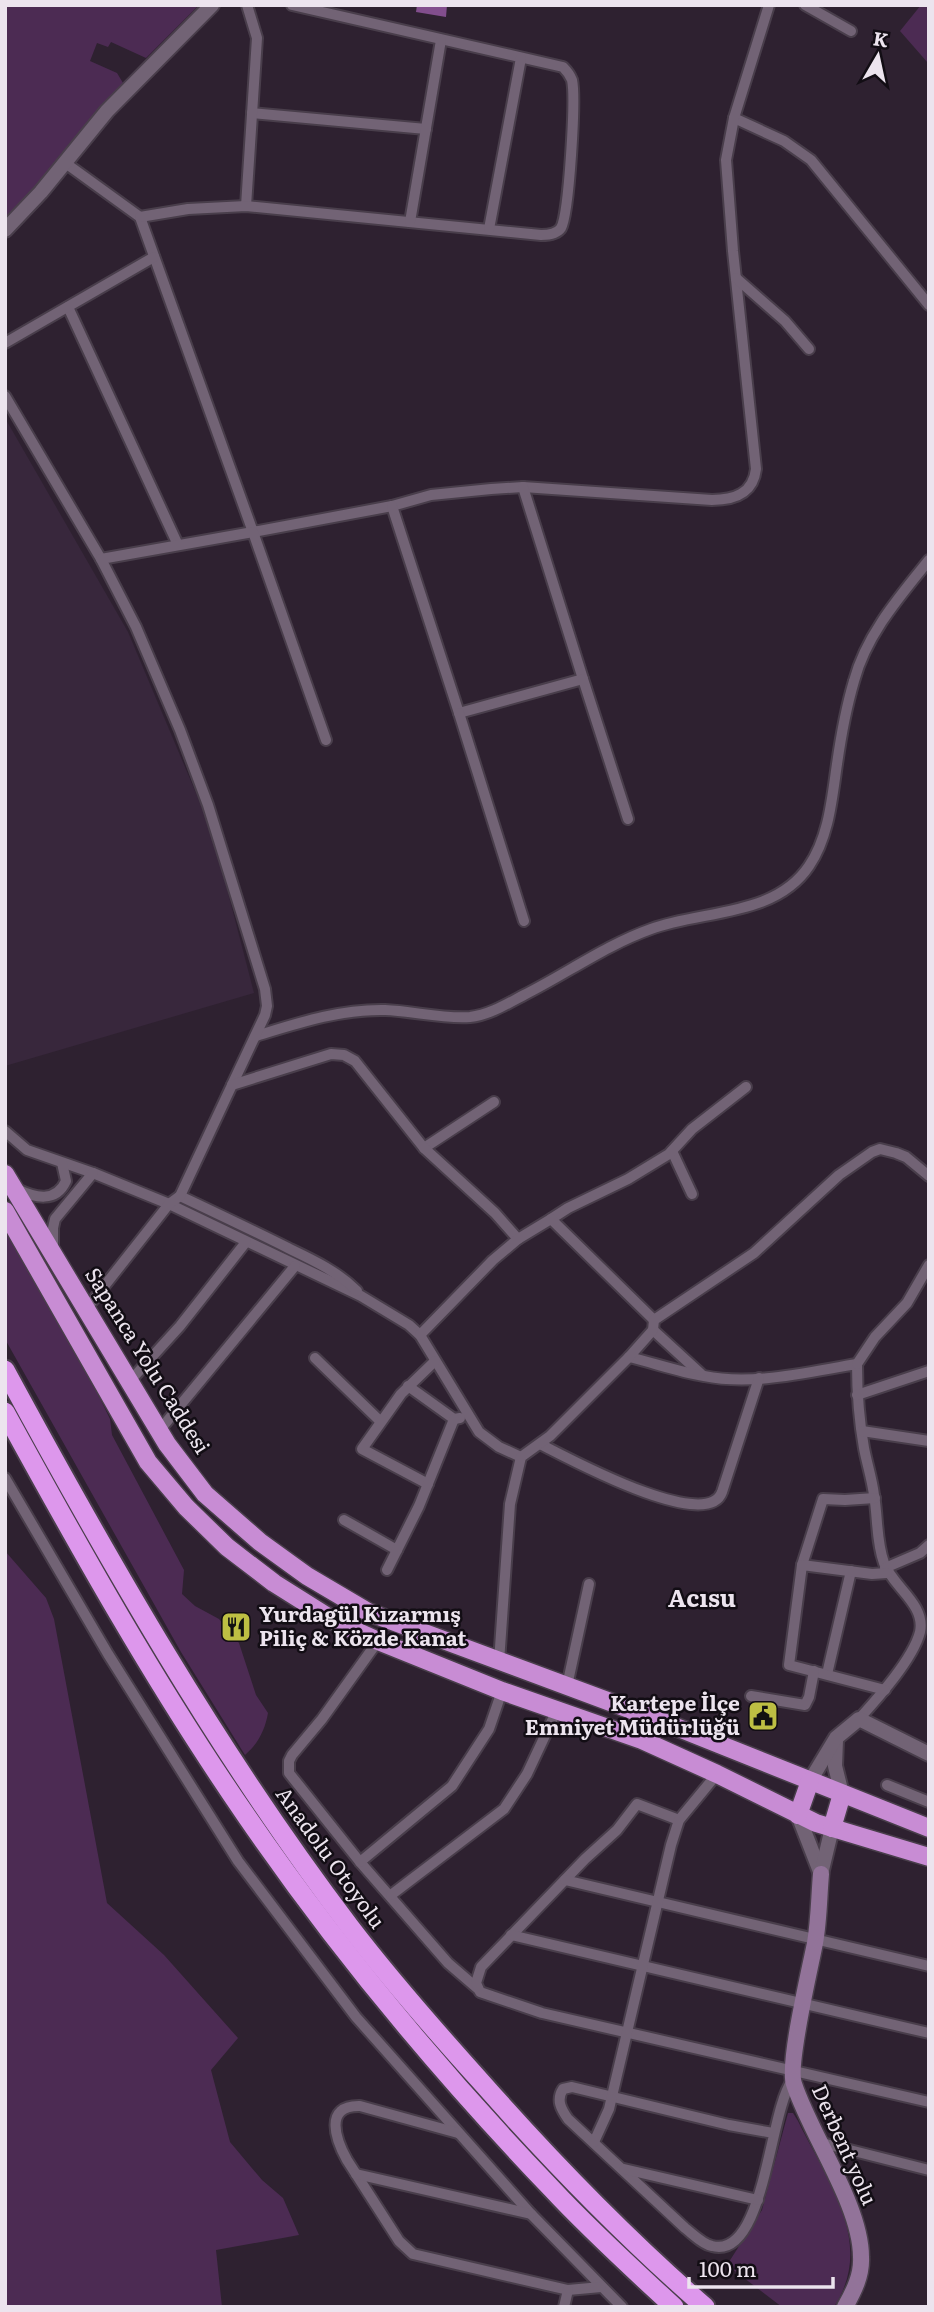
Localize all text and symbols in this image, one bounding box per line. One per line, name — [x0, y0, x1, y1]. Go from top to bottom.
north arrow — [843, 21, 913, 91]
text: K — [871, 23, 890, 53]
street label: Sapanca Yolu Caddesi — [79, 1260, 219, 1459]
district label: Acısu — [668, 1579, 736, 1614]
place label: Yurdagül Kızarmış Piliç & Közde Kanat — [259, 1597, 467, 1652]
restaurant icon: Yurdagül Kızarmış Piliç & Közde Kanat — [219, 1610, 253, 1644]
place label: Kartepe İlçe Emniyet Müdürlüğü — [525, 1686, 740, 1741]
public building icon: Kartepe İlçe Emniyet Müdürlüğü — [746, 1699, 780, 1733]
street label: Anadolu Otoyolu — [270, 1779, 394, 1934]
street label: Derbent yolu — [806, 2079, 887, 2209]
scale bar — [689, 2246, 832, 2290]
text: 100 m — [699, 2252, 756, 2283]

